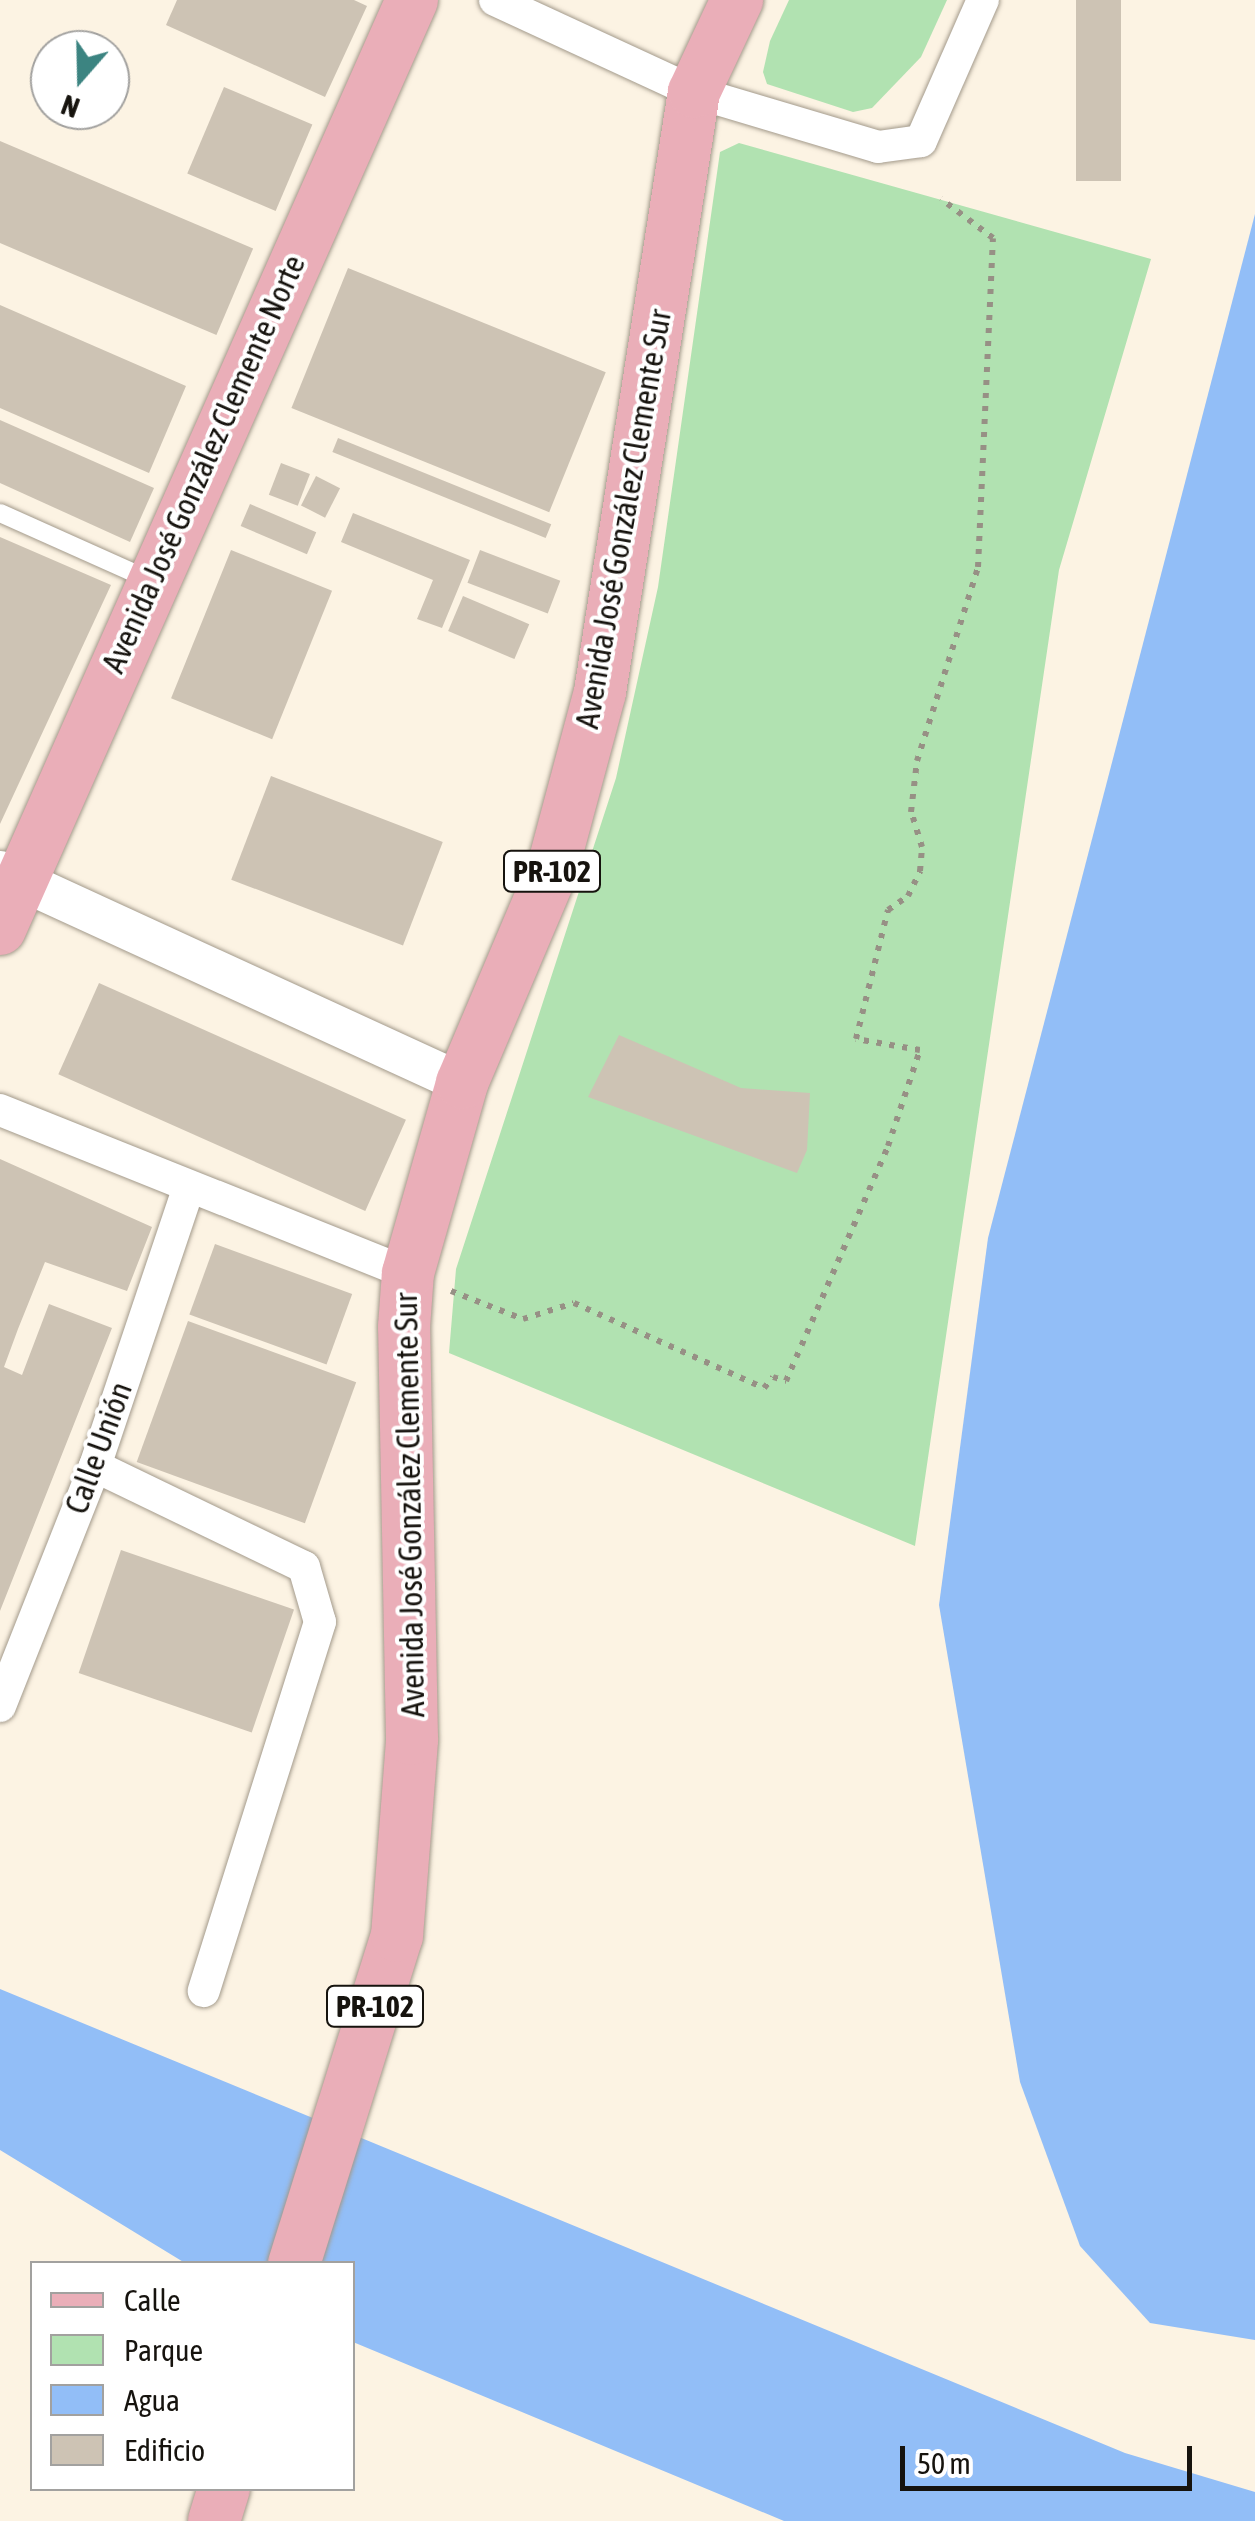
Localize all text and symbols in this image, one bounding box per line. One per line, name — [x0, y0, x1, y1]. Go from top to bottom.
north arrow — [30, 30, 130, 130]
text: N — [57, 88, 84, 124]
street label: Avenida José González Clemente Norte — [94, 249, 314, 679]
street label: Avenida José González Clemente Sur — [568, 307, 680, 731]
road number: PR-102 — [502, 846, 602, 896]
street label: Avenida José González Clemente Sur — [387, 1292, 433, 1718]
street label: Calle Unión — [58, 1377, 140, 1519]
road number: PR-102 — [325, 1981, 425, 2031]
legend — [30, 2261, 355, 2491]
text: Calle — [124, 2283, 181, 2317]
text: Parque — [124, 2333, 203, 2367]
text: Agua — [124, 2383, 180, 2417]
scale bar — [905, 2426, 1198, 2488]
text: Edificio — [124, 2433, 205, 2467]
text: 50 m — [917, 2446, 971, 2480]

